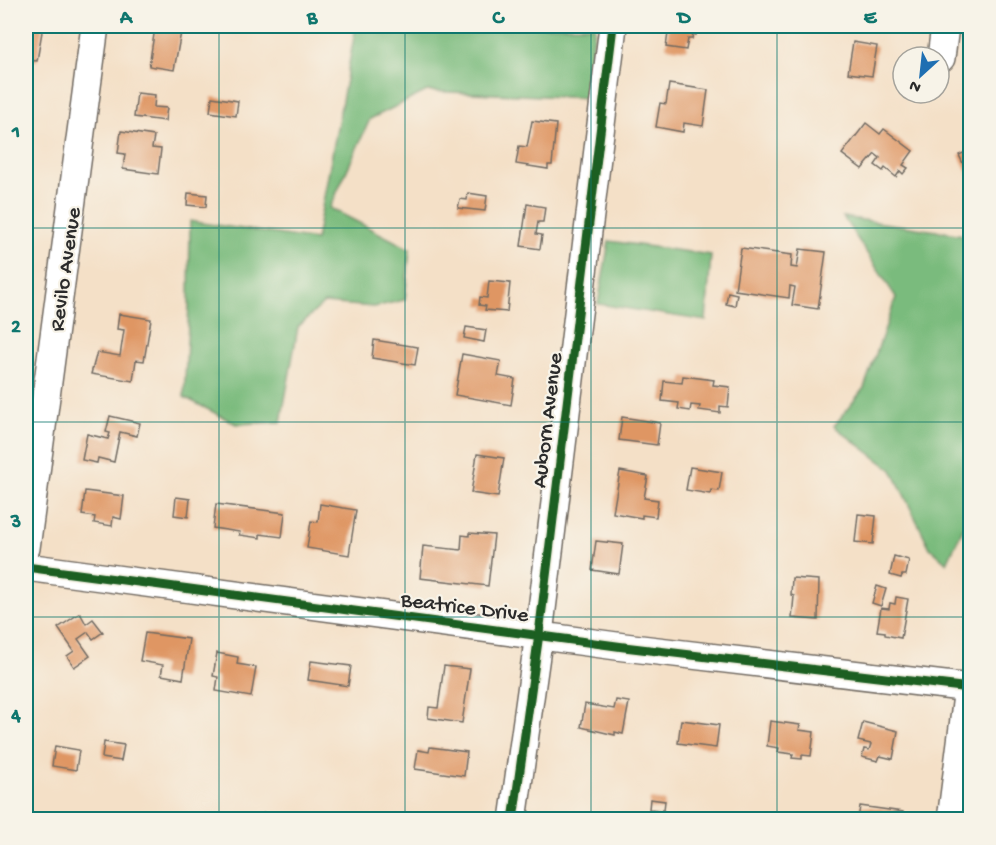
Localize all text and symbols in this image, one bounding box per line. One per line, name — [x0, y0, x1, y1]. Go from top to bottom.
text: A — [119, 8, 134, 31]
text: B — [306, 8, 318, 31]
text: C — [492, 8, 506, 31]
text: D — [675, 8, 691, 31]
text: E — [864, 8, 878, 31]
north arrow — [891, 45, 951, 105]
text: N — [906, 74, 925, 96]
text: 1 — [11, 122, 20, 145]
street label: Revilo Avenue — [45, 205, 89, 333]
text: 2 — [11, 317, 21, 340]
street label: Auborn Avenue — [528, 351, 570, 490]
text: 3 — [10, 512, 21, 535]
street label: Beatrice Drive — [398, 588, 530, 630]
text: 4 — [10, 706, 21, 729]

